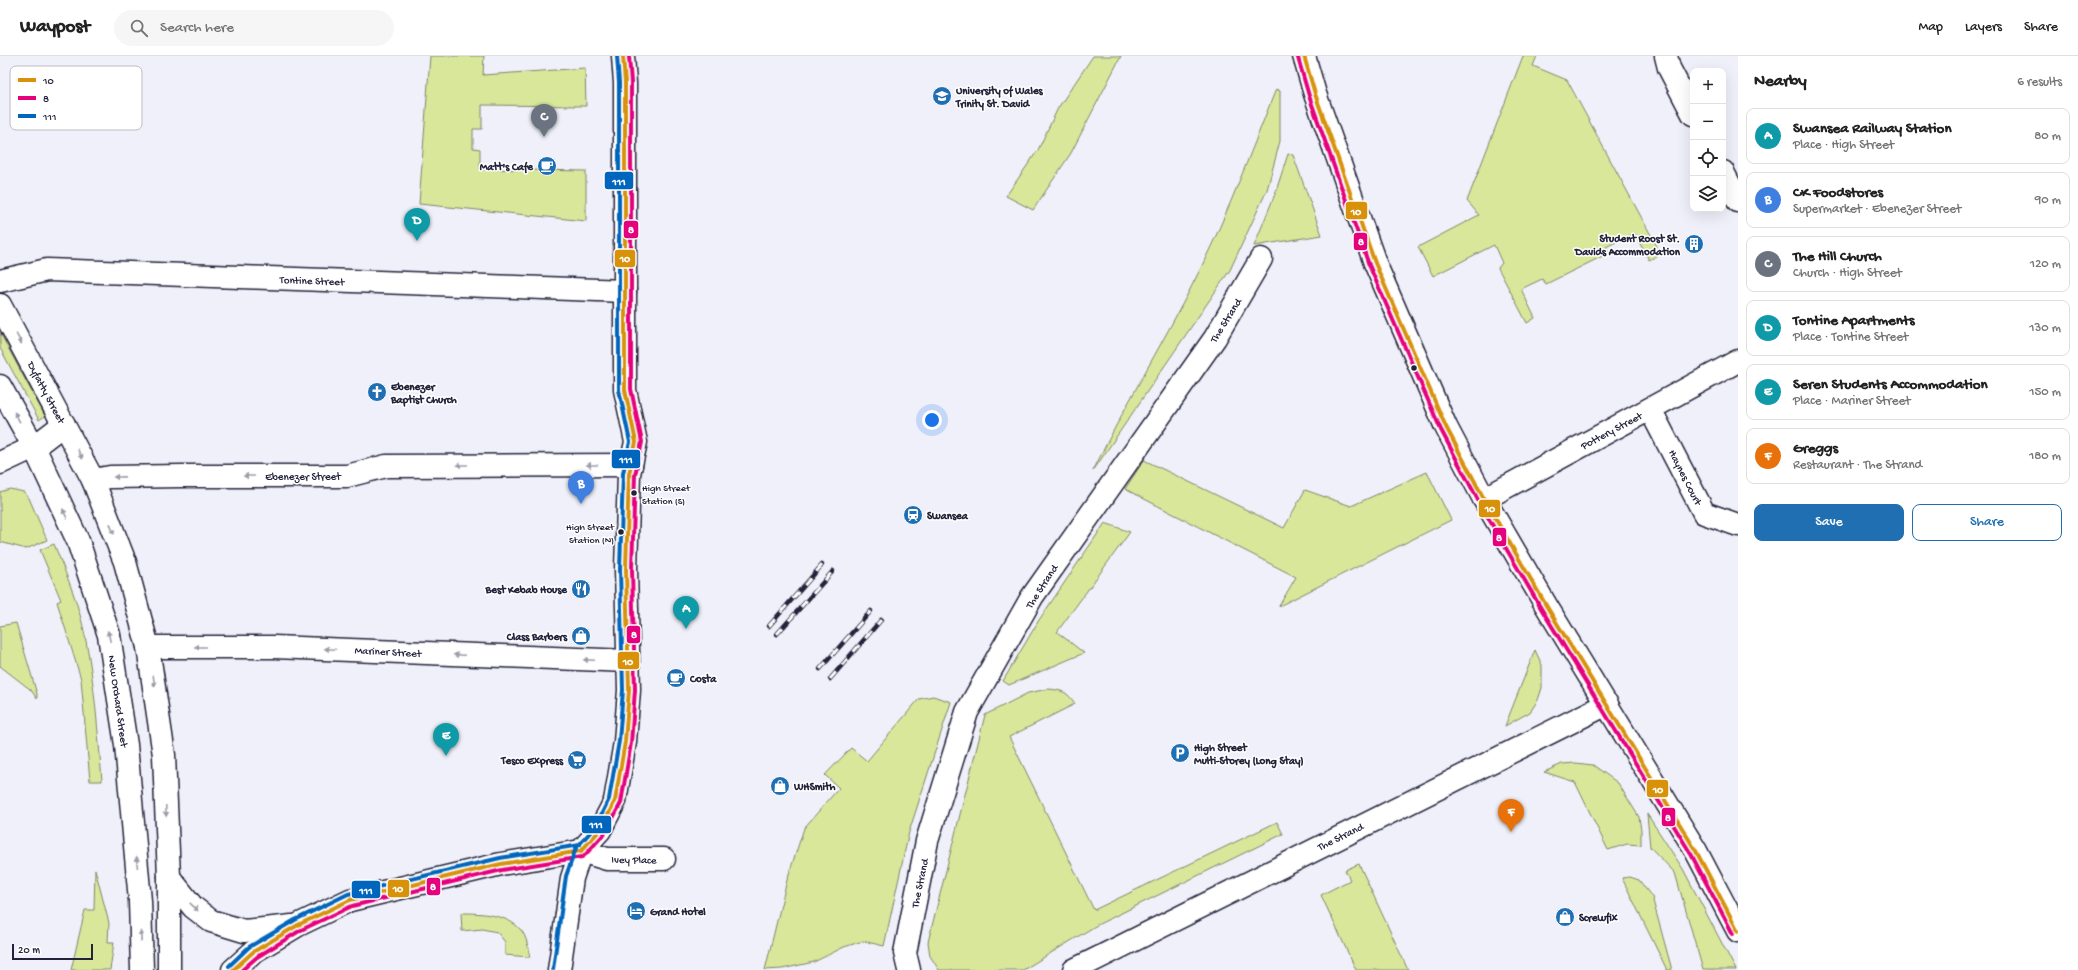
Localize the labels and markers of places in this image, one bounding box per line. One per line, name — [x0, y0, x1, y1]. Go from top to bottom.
school or university icon: University of Wales Trinity St. David — [931, 85, 953, 107]
place label: University of Wales Trinity St. David — [955, 85, 1044, 111]
pin: C — [531, 104, 557, 137]
cafe icon: Matt's Cafe — [536, 155, 558, 177]
place label: Matt's Cafe — [480, 161, 534, 174]
pin: D — [404, 208, 430, 241]
place label: Student Roost St. Davids Accommodation — [1574, 233, 1681, 259]
building icon: Student Roost St. Davids Accommodation — [1683, 233, 1705, 255]
unlabelled marker — [1409, 363, 1419, 373]
church icon: Ebenezer Baptist Church — [366, 381, 388, 403]
place label: Ebenezer Baptist Church — [390, 382, 457, 407]
pin: B — [568, 471, 594, 504]
place label: High Street Station (S) — [642, 483, 691, 508]
marker: High Street Station (S) — [629, 488, 639, 498]
station icon: Swansea — [902, 504, 924, 526]
place label: Swansea — [927, 511, 969, 523]
place label: High Street Station (N) — [566, 522, 615, 547]
marker: High Street Station (N) — [616, 527, 626, 537]
restaurant icon: Best Kebab House — [570, 578, 592, 600]
place label: Best Kebab House — [485, 584, 568, 597]
pin: A — [673, 596, 699, 629]
shop icon: Class Barbers — [570, 625, 592, 647]
place label: Class Barbers — [506, 632, 568, 644]
cafe icon: Costa — [665, 667, 687, 689]
place label: Costa — [689, 673, 717, 686]
pin: E — [433, 723, 459, 756]
parking icon: High Street Multi-Storey (Long Stay) — [1169, 742, 1191, 764]
place label: High Street Multi-Storey (Long Stay) — [1194, 742, 1304, 769]
supermarket icon: Tesco Express — [566, 749, 588, 771]
place label: Tesco Express — [500, 756, 564, 768]
shop icon: WHSmith — [769, 775, 791, 797]
place label: WHSmith — [793, 781, 835, 794]
pin: F — [1498, 799, 1524, 832]
hotel icon: Grand Hotel — [625, 900, 647, 922]
place label: Grand Hotel — [650, 906, 706, 919]
shop icon: Screwfix — [1554, 906, 1576, 928]
place label: Screwfix — [1579, 912, 1618, 925]

